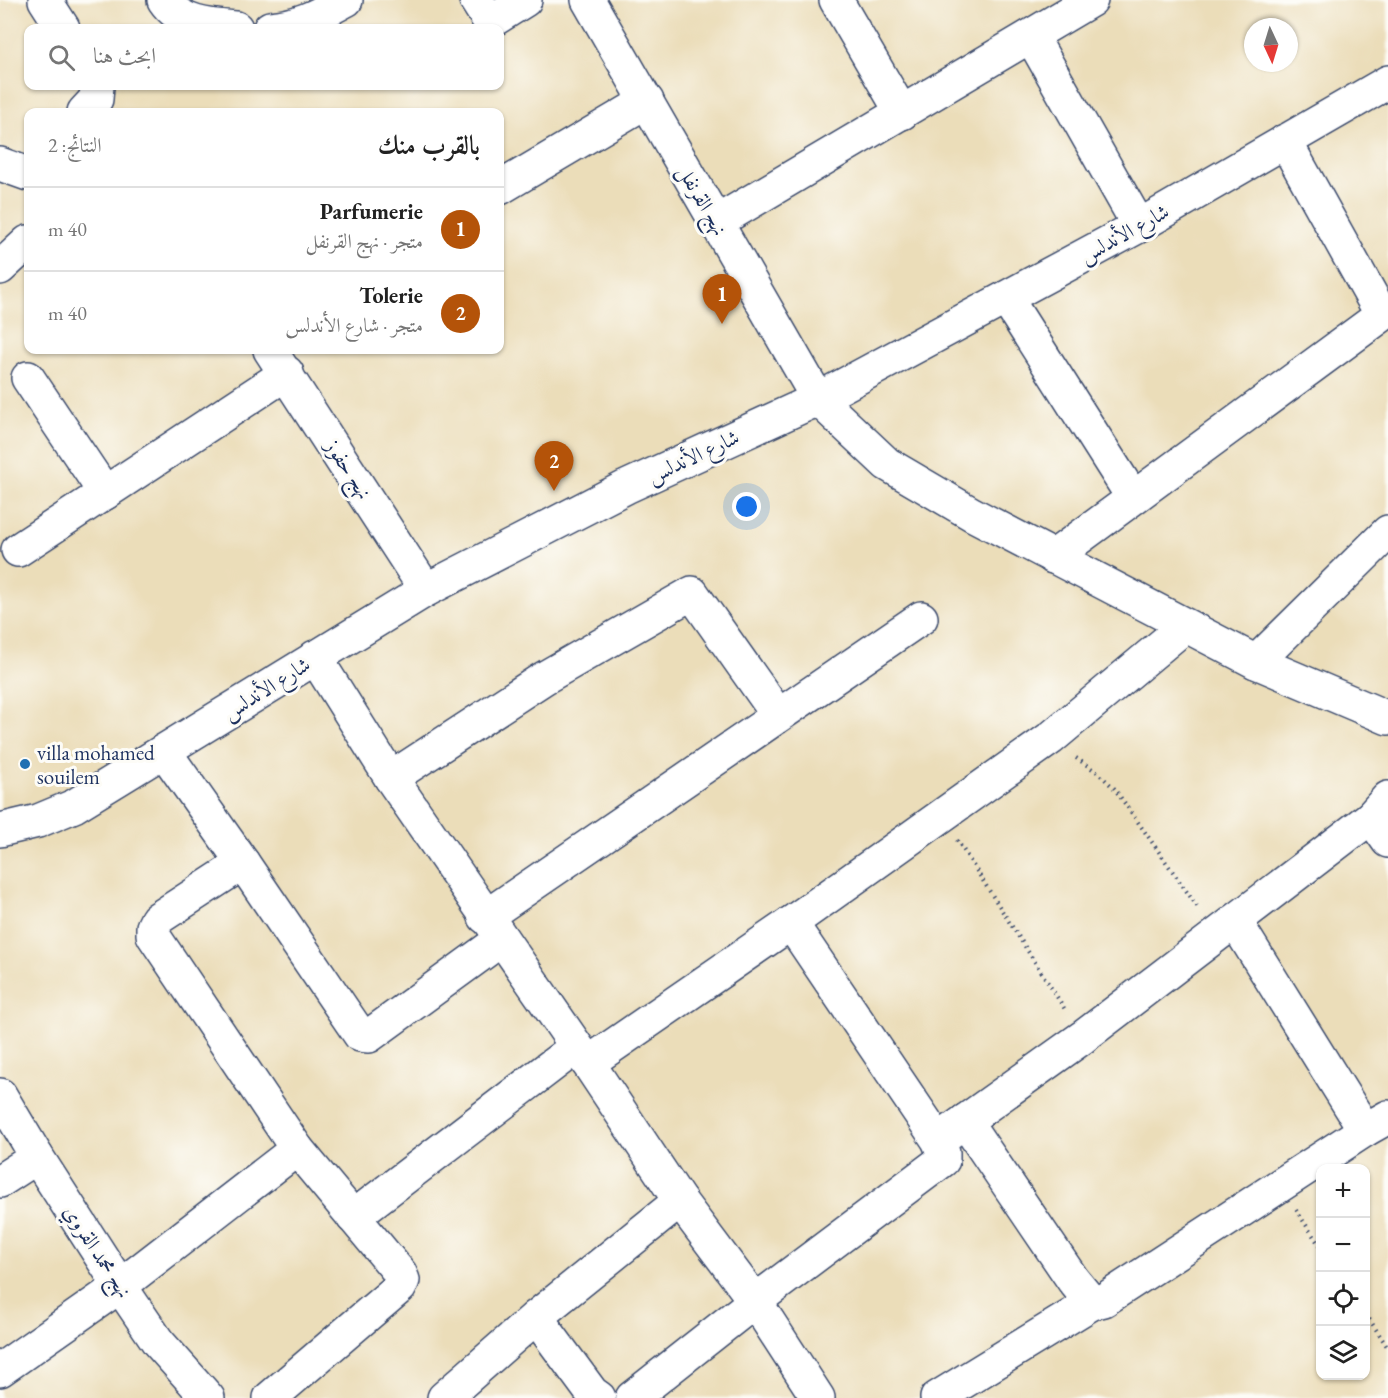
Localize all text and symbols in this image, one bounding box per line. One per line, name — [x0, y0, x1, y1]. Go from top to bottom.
north arrow — [1244, 18, 1298, 72]
search box — [24, 24, 504, 90]
icon: search — [45, 41, 78, 74]
text: ابحث هنا — [93, 41, 156, 70]
text: بالقرب منك — [378, 128, 480, 162]
text: النتائج: 2 — [48, 132, 102, 158]
street label: نهج القرنفل — [667, 160, 734, 243]
street label: شارع الأندلس — [1074, 196, 1176, 273]
text: Parfumerie — [320, 197, 423, 226]
text: 40 m — [48, 216, 87, 242]
text: 1 — [455, 216, 466, 242]
text: متجر · نهج القرنفل — [305, 228, 423, 254]
pin: 1 — [702, 274, 742, 324]
text: Tolerie — [359, 281, 423, 310]
text: 40 m — [48, 300, 87, 326]
text: 2 — [455, 300, 466, 326]
text: متجر · شارع الأندلس — [285, 312, 423, 338]
street label: شارع الأندلس — [642, 422, 746, 494]
street label: نهج حفوز — [314, 432, 378, 507]
pin: 2 — [534, 442, 574, 491]
your location — [732, 492, 761, 521]
street label: شارع الأندلس — [216, 650, 318, 730]
place label: villa mohamed souilem — [37, 739, 155, 790]
marker: villa mohamed souilem — [18, 757, 32, 771]
map controls — [1316, 1164, 1370, 1380]
button: + — [1316, 1164, 1370, 1218]
street label: نهج محمد القروي — [53, 1199, 138, 1306]
button: − — [1316, 1218, 1370, 1272]
button: locate — [1316, 1272, 1370, 1326]
button: layers — [1316, 1326, 1370, 1380]

